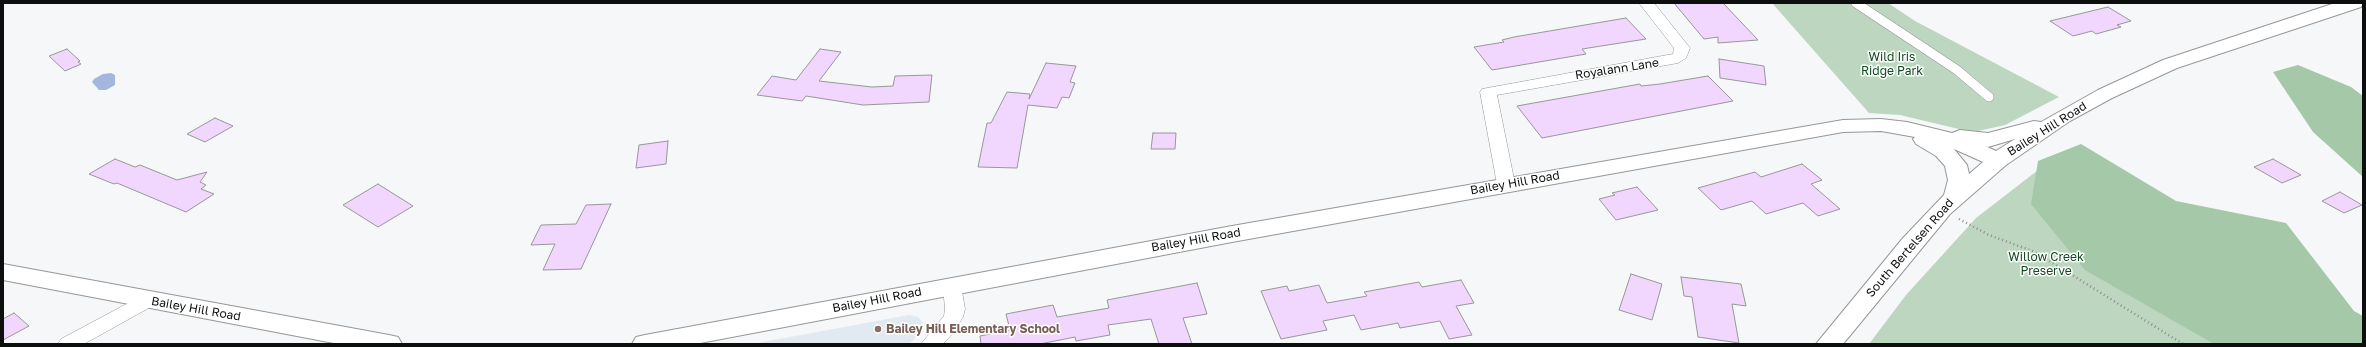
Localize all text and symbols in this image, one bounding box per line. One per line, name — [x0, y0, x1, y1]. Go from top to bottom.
park label: Wild Iris Ridge Park — [1861, 50, 1923, 78]
street label: Royalann Lane — [1574, 55, 1660, 83]
street label: Bailey Hill Road — [2005, 99, 2089, 159]
street label: Bailey Hill Road — [1469, 168, 1561, 198]
street label: South Bertelsen Road — [1863, 196, 1957, 300]
street label: Bailey Hill Road — [1150, 225, 1242, 255]
park label: Willow Creek Preserve — [2008, 250, 2084, 278]
street label: Bailey Hill Road — [831, 284, 923, 316]
street label: Bailey Hill Road — [150, 294, 242, 324]
place label: Bailey Hill Elementary School — [886, 322, 1060, 336]
marker: Bailey Hill Elementary School — [873, 324, 883, 334]

